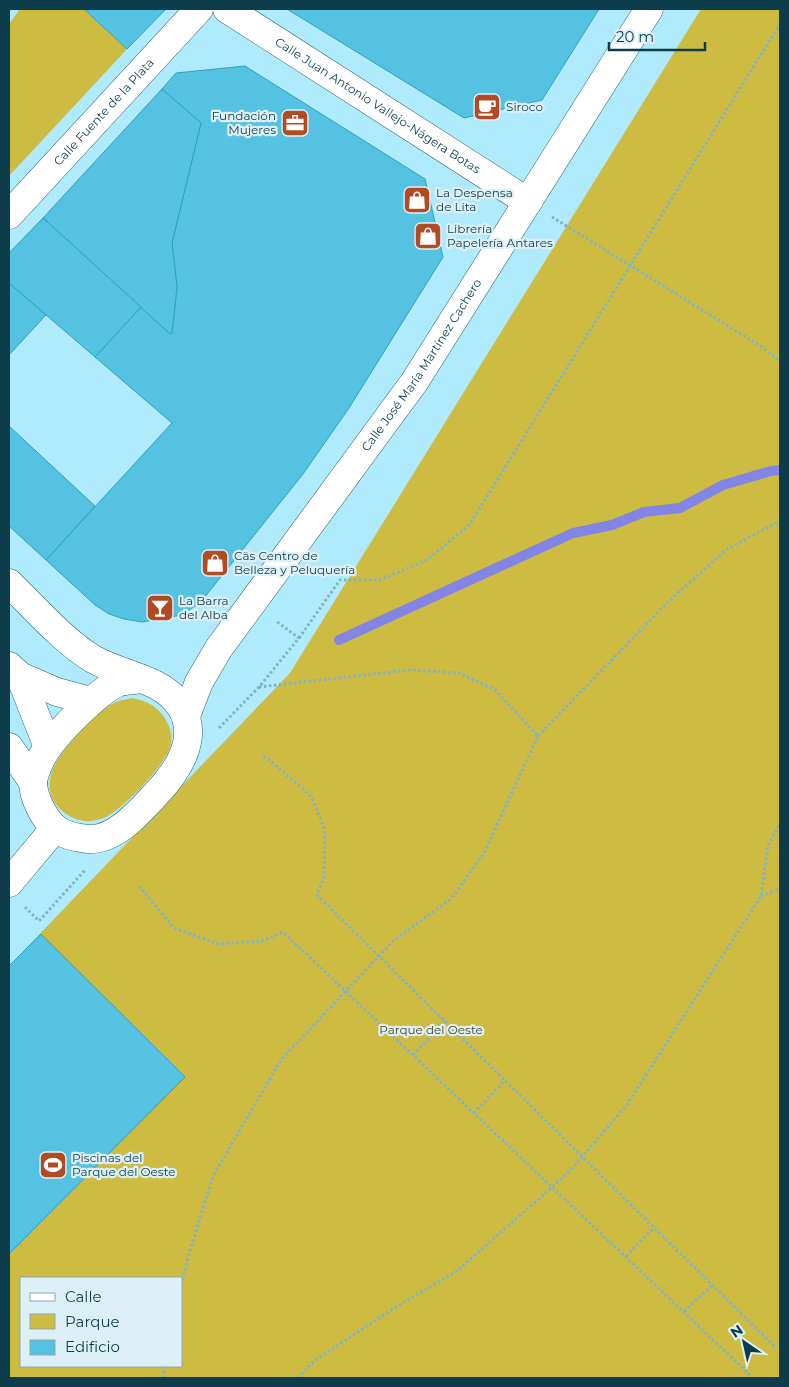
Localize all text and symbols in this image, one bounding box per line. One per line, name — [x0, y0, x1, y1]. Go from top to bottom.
scale bar — [609, 20, 705, 52]
text: 20 m — [616, 27, 654, 46]
street label: Calle Juan Antonio Vallejo-Nágera Botas — [272, 34, 484, 177]
street label: Calle Fuente de la Plata — [50, 55, 157, 169]
cafe icon: Siroco — [472, 92, 502, 122]
place label: Siroco — [506, 99, 543, 114]
place label: Fundación Mujeres — [212, 108, 276, 137]
office icon: Fundación Mujeres — [280, 108, 310, 138]
shop icon: La Despensa de Lita — [402, 185, 432, 215]
place label: La Despensa de Lita — [436, 185, 513, 214]
shop icon: Librería Papelería Antares — [413, 221, 443, 251]
place label: Librería Papelería Antares — [447, 221, 553, 250]
street label: Calle José María Martínez Cachero — [358, 276, 485, 454]
shop icon: Cäs Centro de Belleza y Peluquería — [200, 548, 230, 578]
place label: Cäs Centro de Belleza y Peluquería — [234, 548, 355, 577]
bar icon: La Barra del Alba — [145, 593, 175, 623]
place label: La Barra del Alba — [179, 593, 229, 622]
park label: Parque del Oeste — [379, 1022, 483, 1037]
sports icon: Piscinas del Parque del Oeste — [38, 1150, 68, 1180]
place label: Piscinas del Parque del Oeste — [72, 1150, 176, 1179]
legend — [20, 1277, 182, 1367]
text: Calle — [65, 1287, 102, 1306]
text: Parque — [65, 1312, 120, 1331]
north arrow — [719, 1317, 769, 1367]
text: N — [727, 1321, 746, 1342]
text: Edificio — [65, 1337, 120, 1356]

